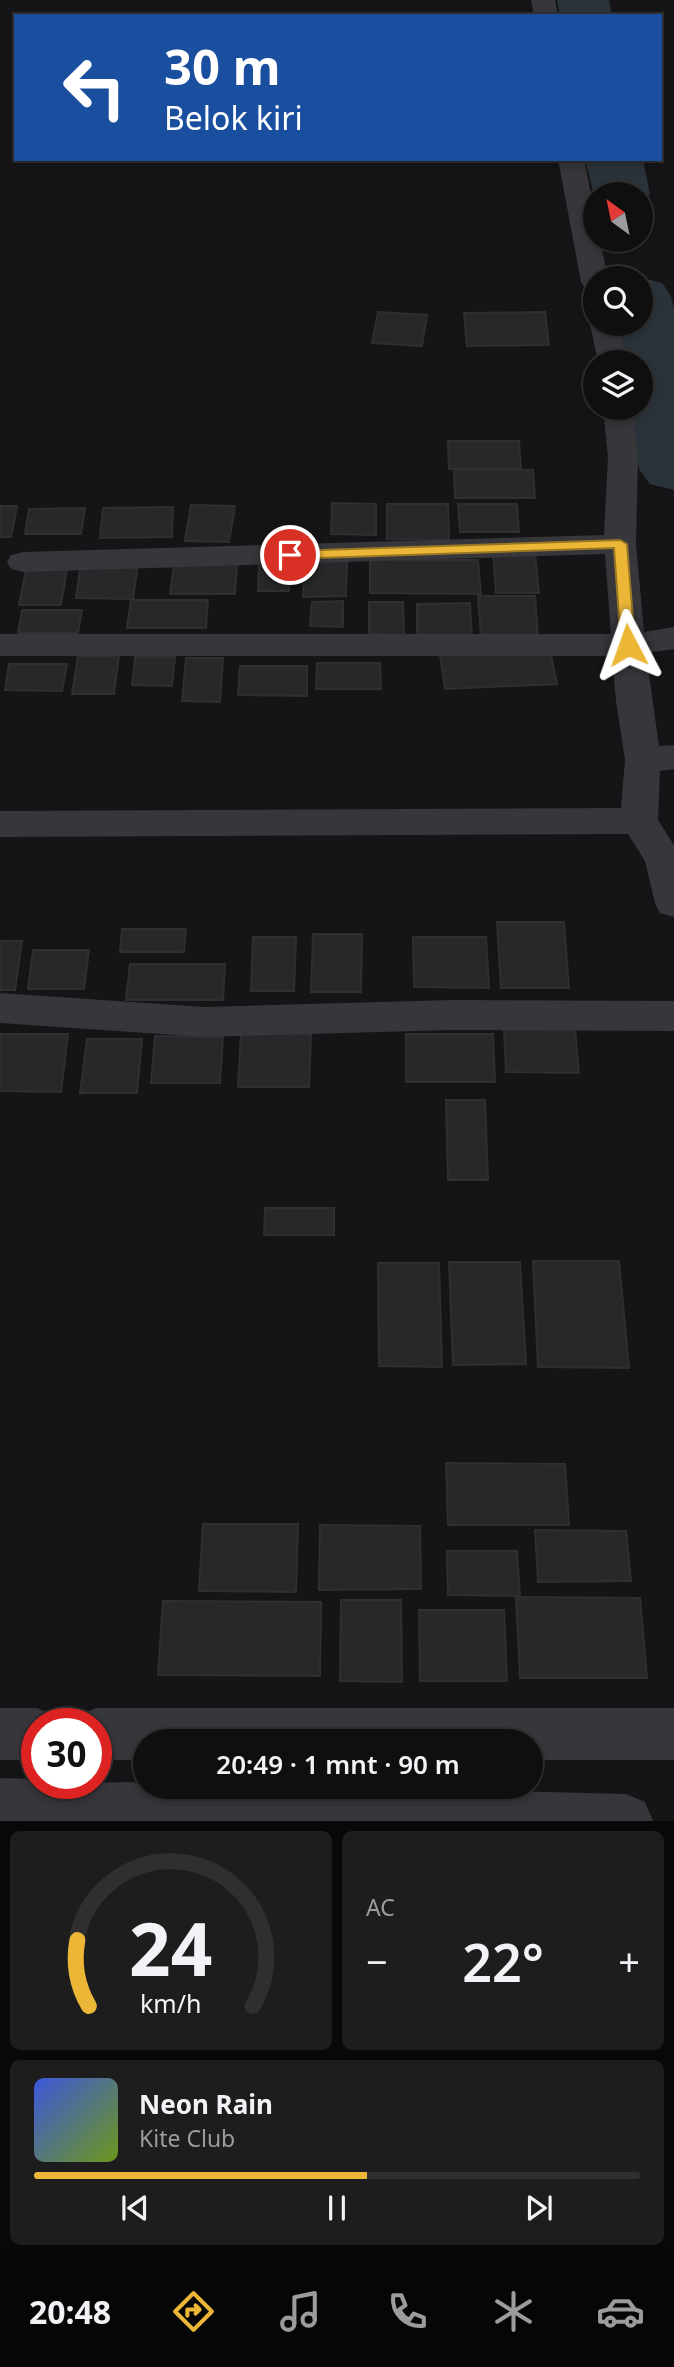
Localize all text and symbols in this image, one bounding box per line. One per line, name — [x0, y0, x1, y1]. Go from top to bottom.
text: 30 m — [164, 33, 281, 99]
icon: left — [49, 42, 140, 133]
text: Belok kiri — [164, 96, 303, 139]
north arrow — [583, 182, 653, 252]
map controls — [583, 182, 653, 420]
button: search — [583, 266, 653, 336]
button: layers — [583, 350, 653, 420]
pin — [260, 525, 320, 585]
icon: arrive — [271, 536, 309, 574]
position arrow — [591, 608, 665, 682]
speed limit sign: 30 — [21, 1708, 112, 1799]
text: 20:49 · 1 mnt · 90 m — [216, 1746, 460, 1782]
text: AC — [366, 1891, 395, 1923]
text: 24 — [129, 1899, 213, 1998]
text: 22° — [462, 1926, 544, 1997]
text: − — [366, 1935, 388, 1987]
text: + — [618, 1935, 640, 1987]
text: km/h — [140, 1986, 202, 2020]
text: Neon Rain — [139, 2086, 273, 2122]
text: Kite Club — [139, 2122, 235, 2154]
icon: previous — [116, 2189, 154, 2227]
icon: pause — [318, 2189, 356, 2227]
icon: next — [520, 2189, 558, 2227]
icon: directions — [169, 2287, 218, 2336]
icon: music — [276, 2287, 325, 2336]
icon: phone — [383, 2287, 432, 2336]
icon: climate — [489, 2287, 538, 2336]
icon: car — [596, 2287, 645, 2336]
text: 20:48 — [29, 2290, 111, 2333]

